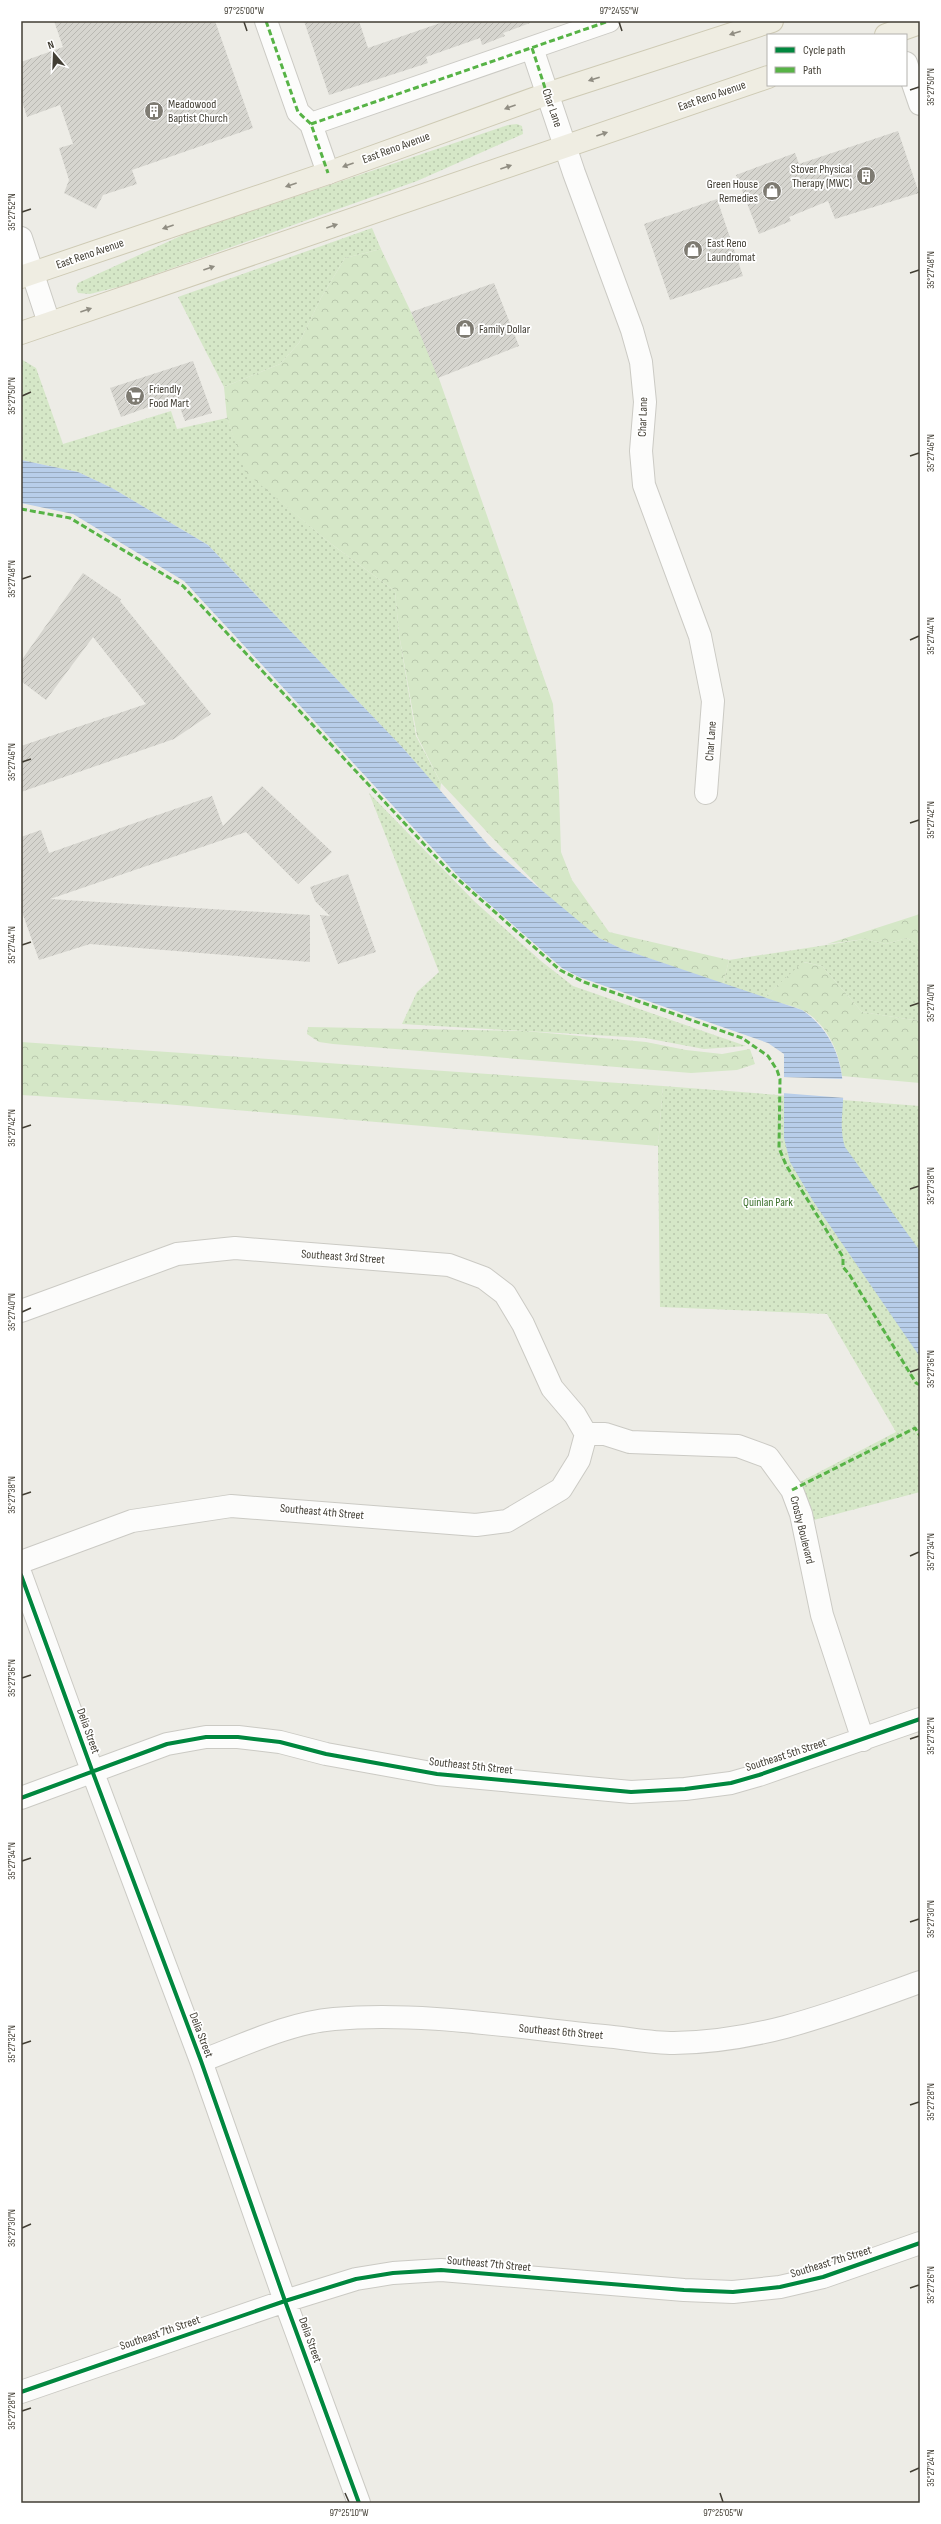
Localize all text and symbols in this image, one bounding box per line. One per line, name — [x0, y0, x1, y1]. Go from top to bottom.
text: 97°25'00"W — [224, 5, 264, 17]
text: 97°24'55"W — [599, 5, 639, 17]
one-way arrow — [729, 30, 741, 36]
north arrow — [34, 34, 74, 74]
legend — [767, 34, 907, 86]
text: N — [46, 38, 56, 52]
text: Cycle path — [803, 43, 845, 58]
text: Path — [803, 63, 821, 78]
text: 35°27'50"N — [925, 68, 937, 106]
one-way arrow — [588, 76, 600, 82]
street label: East Reno Avenue — [676, 77, 748, 115]
street label: Char Lane — [538, 87, 566, 129]
place label: Meadowood Baptist Church — [168, 97, 228, 126]
building icon: Meadowood Baptist Church — [143, 100, 165, 122]
one-way arrow — [504, 105, 516, 111]
street label: East Reno Avenue — [360, 129, 432, 167]
one-way arrow — [596, 130, 608, 136]
one-way arrow — [342, 162, 354, 168]
place label: Stover Physical Therapy (MWC) — [791, 162, 852, 191]
one-way arrow — [500, 163, 512, 169]
building icon: Stover Physical Therapy (MWC) — [855, 165, 877, 187]
place label: Green House Remedies — [707, 177, 758, 206]
shop icon: Green House Remedies — [761, 180, 783, 202]
one-way arrow — [284, 182, 296, 188]
text: 35°27'52"N — [6, 193, 18, 231]
one-way arrow — [327, 223, 339, 229]
one-way arrow — [161, 224, 173, 230]
street label: East Reno Avenue — [54, 235, 126, 273]
place label: East Reno Laundromat — [707, 236, 756, 265]
shop icon: East Reno Laundromat — [682, 239, 704, 261]
text: 35°27'48"N — [925, 251, 937, 289]
one-way arrow — [204, 265, 216, 271]
one-way arrow — [81, 307, 93, 313]
shop icon: Family Dollar — [454, 318, 476, 340]
place label: Family Dollar — [479, 322, 531, 337]
text: 35°27'50"N — [6, 377, 18, 415]
place label: Friendly Food Mart — [149, 382, 190, 411]
supermarket icon: Friendly Food Mart — [124, 385, 146, 407]
street label: Char Lane — [635, 397, 651, 437]
text: 35°27'46"N — [925, 434, 937, 472]
text: 35°27'48"N — [6, 560, 18, 598]
text: 35°27'44"N — [925, 617, 937, 655]
street label: Char Lane — [702, 720, 720, 761]
text: 35°27'46"N — [6, 743, 18, 781]
text: 35°27'42"N — [925, 801, 937, 839]
text: 35°27'44"N — [6, 926, 18, 964]
text: 35°27'40"N — [925, 984, 937, 1022]
text: 35°27'42"N — [6, 1109, 18, 1147]
text: 35°27'38"N — [925, 1167, 937, 1205]
park label: Quinlan Park — [743, 1195, 793, 1210]
street label: Southeast 3rd Street — [301, 1247, 386, 1267]
text: 35°27'40"N — [6, 1293, 18, 1331]
text: 35°27'36"N — [925, 1350, 937, 1388]
text: 35°27'38"N — [6, 1476, 18, 1514]
street label: Crosby Boulevard — [786, 1495, 818, 1565]
street label: Southeast 4th Street — [279, 1501, 365, 1523]
text: 35°27'34"N — [925, 1533, 937, 1571]
text: 35°27'36"N — [6, 1659, 18, 1697]
street label: Delia Street — [73, 1706, 103, 1756]
text: 35°27'32"N — [925, 1717, 937, 1755]
street label: Southeast 5th Street — [744, 1735, 829, 1775]
street label: Southeast 5th Street — [428, 1754, 514, 1778]
text: 35°27'34"N — [6, 1842, 18, 1880]
text: 35°27'30"N — [925, 1900, 937, 1938]
street label: Delia Street — [186, 2010, 217, 2060]
street label: Southeast 6th Street — [518, 2021, 604, 2043]
text: 35°27'32"N — [6, 2025, 18, 2063]
text: 35°27'28"N — [925, 2083, 937, 2121]
text: 35°27'30"N — [6, 2209, 18, 2247]
street label: Southeast 7th Street — [789, 2242, 874, 2281]
street label: Southeast 7th Street — [446, 2253, 532, 2275]
text: 35°27'26"N — [925, 2266, 937, 2304]
street label: Southeast 7th Street — [118, 2312, 203, 2354]
street label: Delia Street — [295, 2315, 325, 2365]
text: 35°27'28"N — [6, 2392, 18, 2430]
text: 35°27'24"N — [925, 2449, 937, 2487]
text: 97°25'10"W — [330, 2507, 369, 2519]
text: 97°25'05"W — [703, 2507, 743, 2519]

